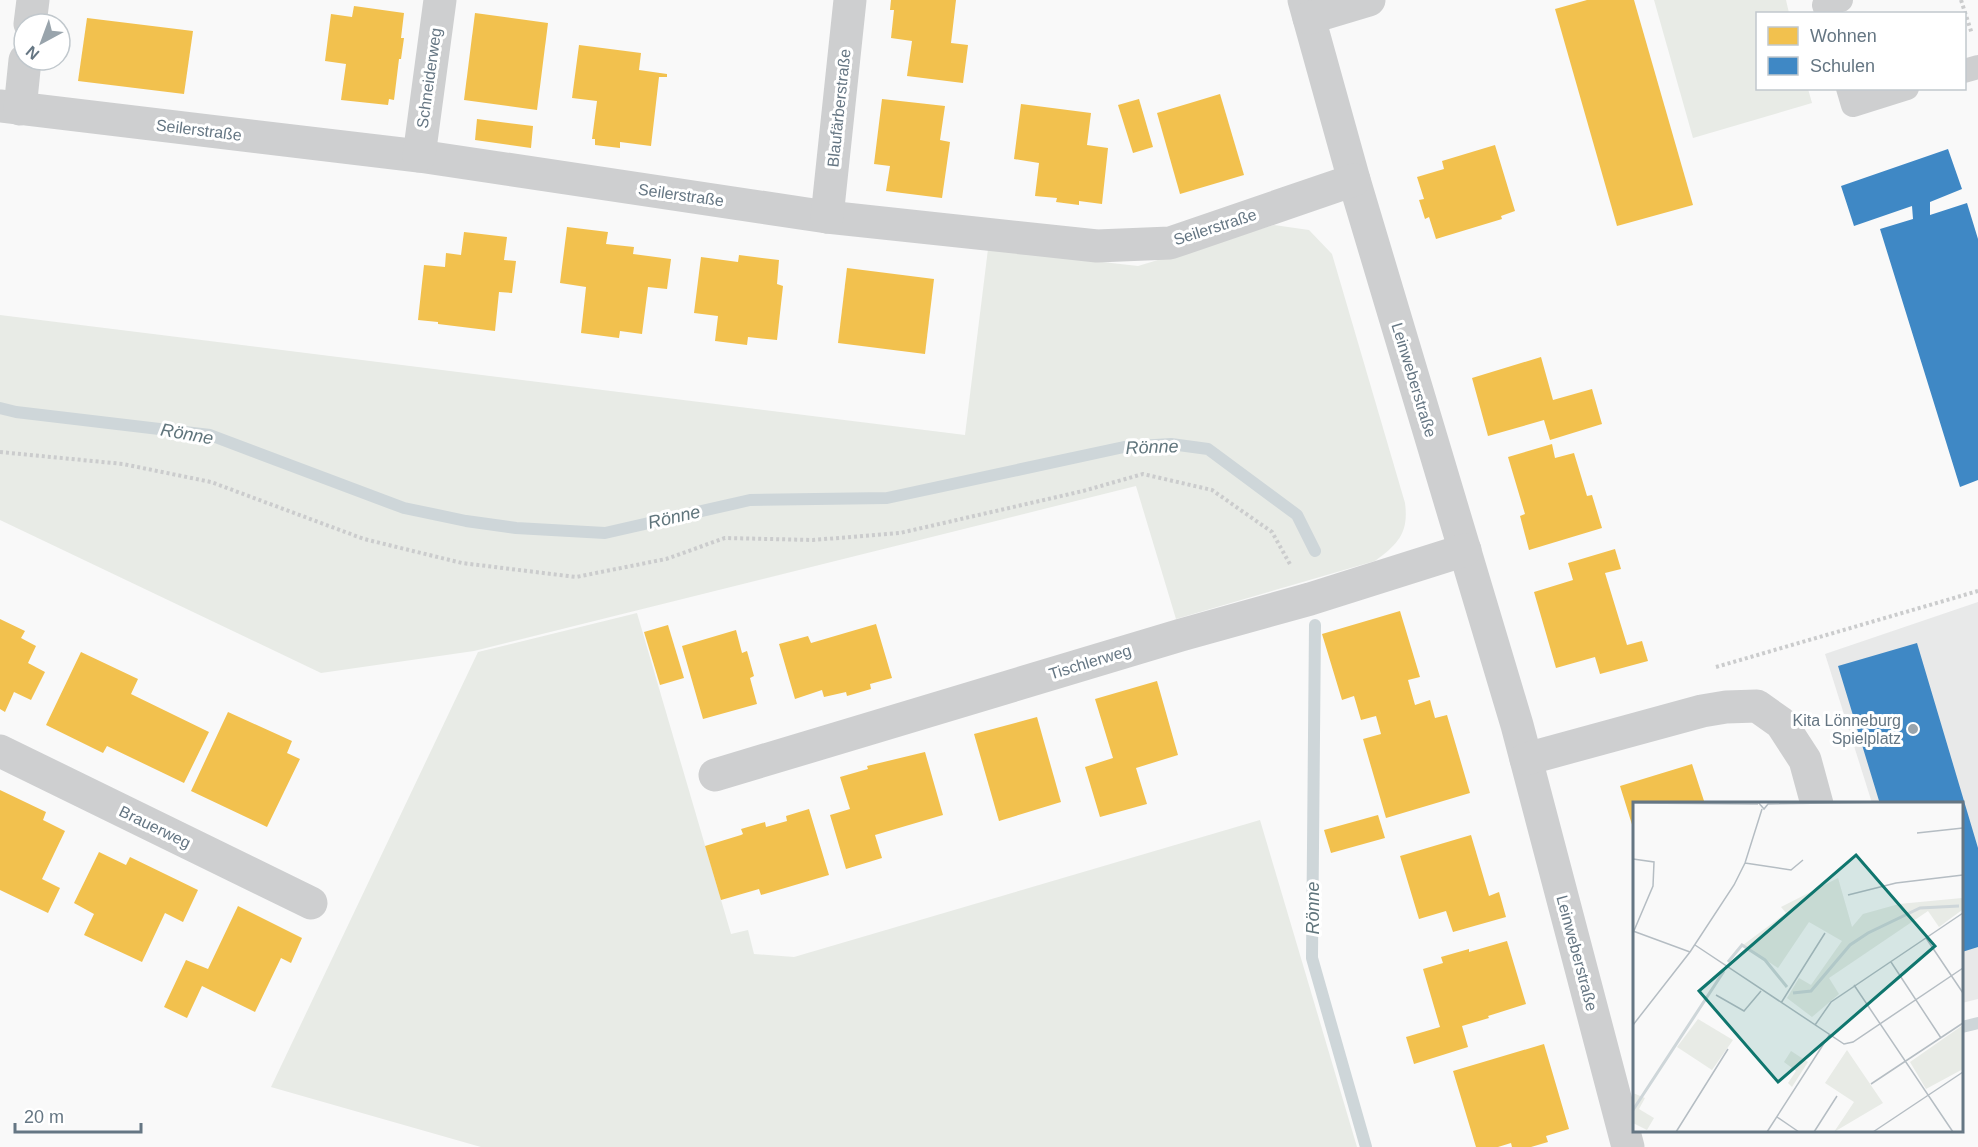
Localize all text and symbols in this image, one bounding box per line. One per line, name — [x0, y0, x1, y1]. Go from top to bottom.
north arrow — [12, 12, 72, 72]
legend — [1756, 12, 1966, 90]
text: Wohnen — [1810, 26, 1877, 46]
street label: Schneiderweg — [414, 27, 444, 129]
text: N — [23, 43, 42, 63]
street label: Blaufärberstraße — [824, 48, 854, 168]
text: Schulen — [1810, 56, 1875, 76]
street label: Seilerstraße — [155, 116, 243, 144]
street label: Seilerstraße — [637, 181, 725, 209]
street label: Seilerstraße — [1171, 206, 1259, 248]
street label: Leinweberstraße — [1388, 321, 1440, 440]
water label: Rönne — [159, 420, 215, 448]
water label: Rönne — [1125, 436, 1179, 458]
water label: Rönne — [646, 501, 702, 533]
street label: Tischlerweg — [1047, 641, 1133, 683]
place label: Kita Lönneburg Spielplatz — [1792, 712, 1901, 747]
marker: Kita Lönneburg Spielplatz — [1906, 722, 1920, 736]
street label: Brauerweg — [117, 802, 193, 852]
inset map — [1633, 802, 1963, 1132]
water label: Rönne — [1303, 881, 1323, 935]
street label: Leinweberstraße — [1553, 893, 1601, 1013]
scale bar — [15, 1096, 141, 1134]
text: 20 m — [24, 1107, 64, 1127]

